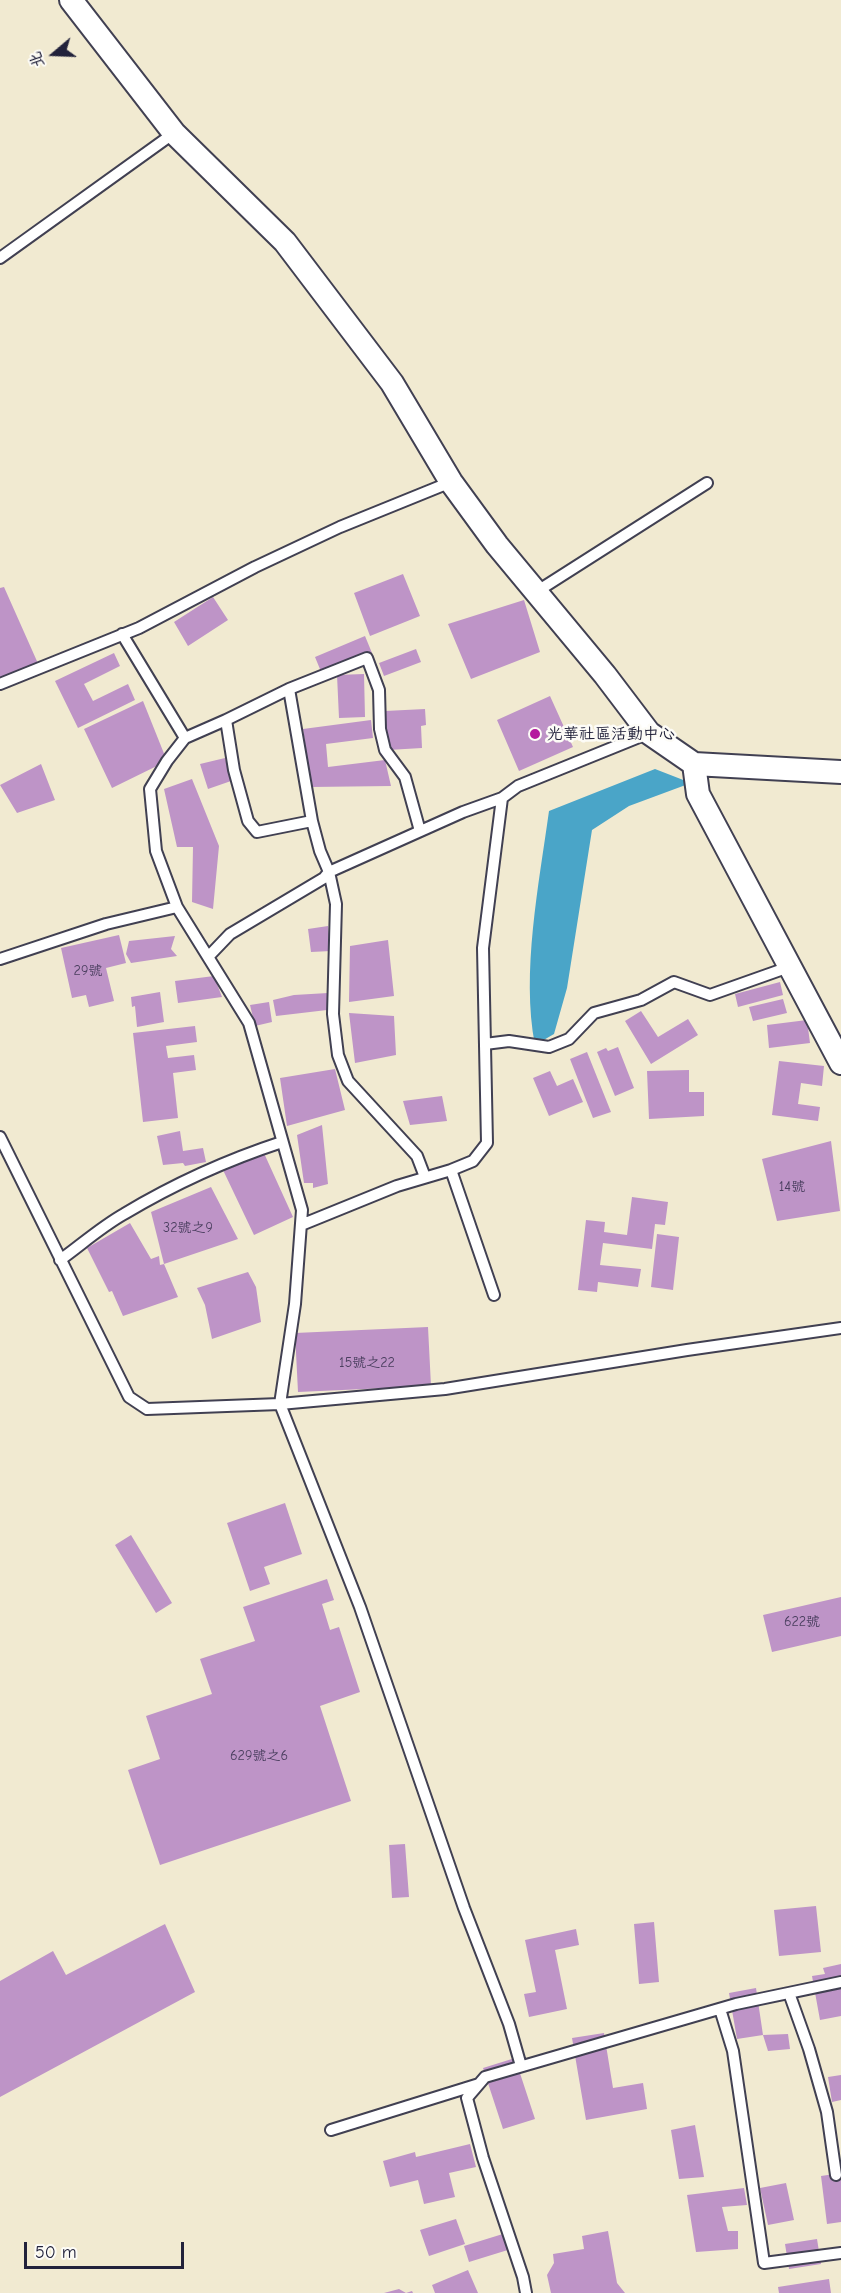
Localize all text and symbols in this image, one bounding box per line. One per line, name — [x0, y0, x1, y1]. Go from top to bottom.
north arrow — [24, 24, 84, 84]
text: 北 — [26, 49, 48, 70]
place label: 光華社區活動中心 — [547, 724, 675, 744]
marker: 光華社區活動中心 — [528, 727, 542, 741]
house number: 29號 — [74, 963, 102, 979]
house number: 14號 — [779, 1179, 805, 1195]
house number: 32號之9 — [163, 1220, 213, 1236]
house number: 15號之22 — [339, 1355, 395, 1371]
house number: 622號 — [784, 1614, 820, 1630]
house number: 629號之6 — [230, 1748, 288, 1764]
scale bar — [27, 2230, 188, 2268]
text: 50 m — [35, 2242, 77, 2263]

